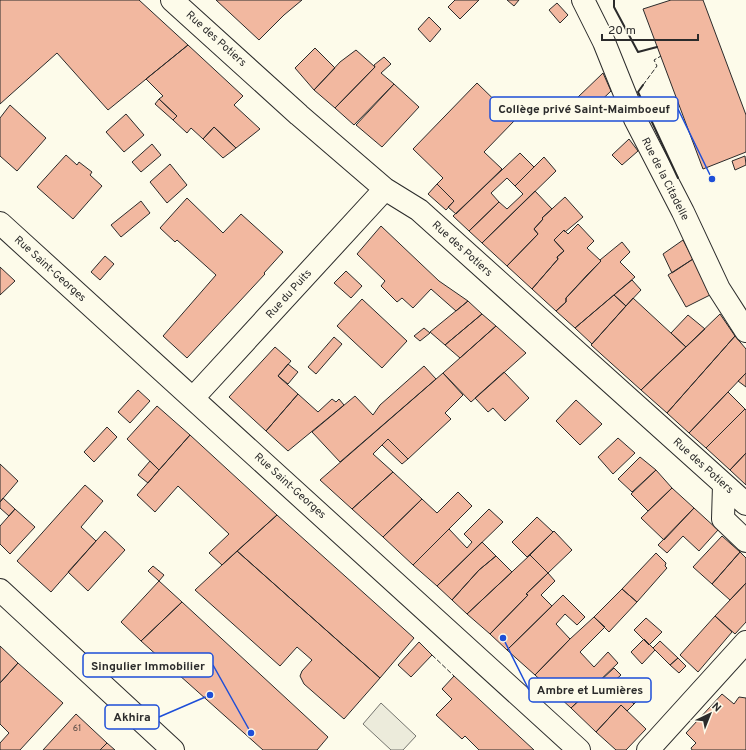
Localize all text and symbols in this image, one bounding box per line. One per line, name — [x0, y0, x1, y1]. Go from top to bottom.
street label: Rue des Potiers — [183, 8, 249, 70]
scale bar — [602, 16, 698, 42]
text: 20 m — [608, 23, 636, 39]
callout: Collège privé Saint-Maimboeuf — [490, 97, 678, 121]
text: Collège privé Saint-Maimboeuf — [498, 102, 671, 118]
street label: Rue de la Citadelle — [638, 135, 692, 223]
street label: Rue des Potiers — [429, 218, 495, 280]
street label: Rue Saint-Georges — [11, 233, 89, 305]
street label: Rue du Puits — [263, 266, 315, 322]
street label: Rue des Potiers — [670, 435, 736, 497]
street label: Rue Saint-Georges — [251, 450, 329, 522]
callout: Singulier Immobilier — [83, 653, 213, 677]
text: Singulier Immobilier — [91, 659, 205, 675]
callout: Ambre et Lumières — [529, 678, 651, 702]
text: Ambre et Lumières — [537, 683, 643, 699]
north arrow — [690, 694, 730, 734]
text: N — [708, 700, 724, 715]
callout: Akhira — [105, 705, 159, 729]
text: Akhira — [113, 710, 151, 726]
house number: 61 — [73, 723, 81, 734]

